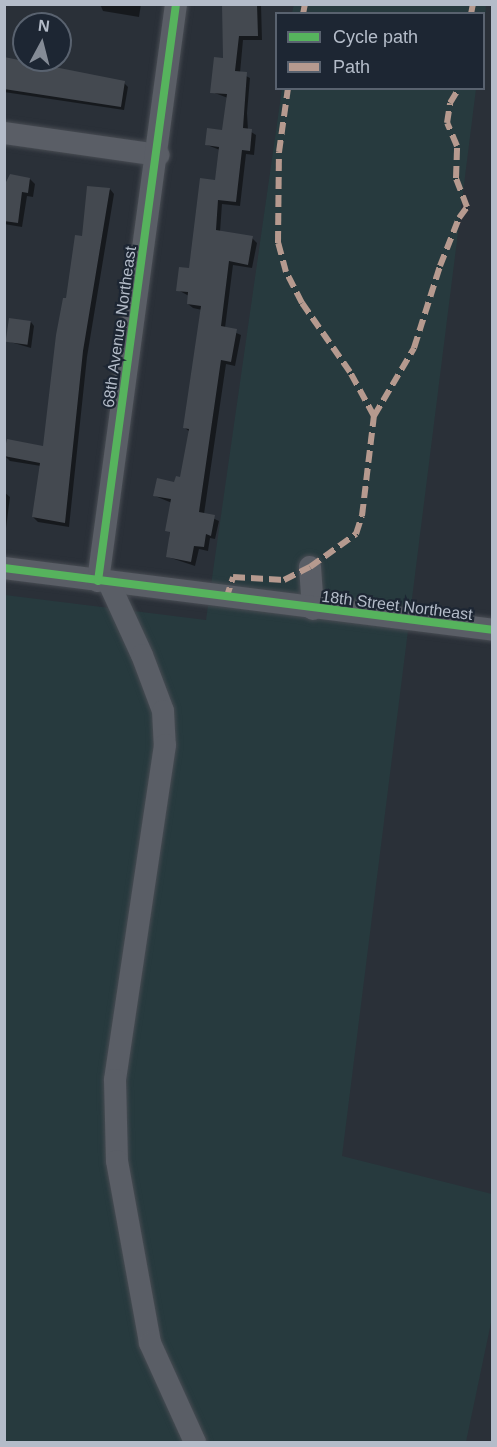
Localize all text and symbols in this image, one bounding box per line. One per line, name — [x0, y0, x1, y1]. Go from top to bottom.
north arrow — [12, 12, 72, 72]
legend — [275, 12, 485, 90]
text: N — [37, 16, 51, 35]
text: Cycle path — [333, 27, 418, 47]
text: Path — [333, 57, 370, 77]
street label: 68th Avenue Northeast — [99, 245, 141, 409]
street label: 18th Street Northeast — [320, 587, 474, 625]

